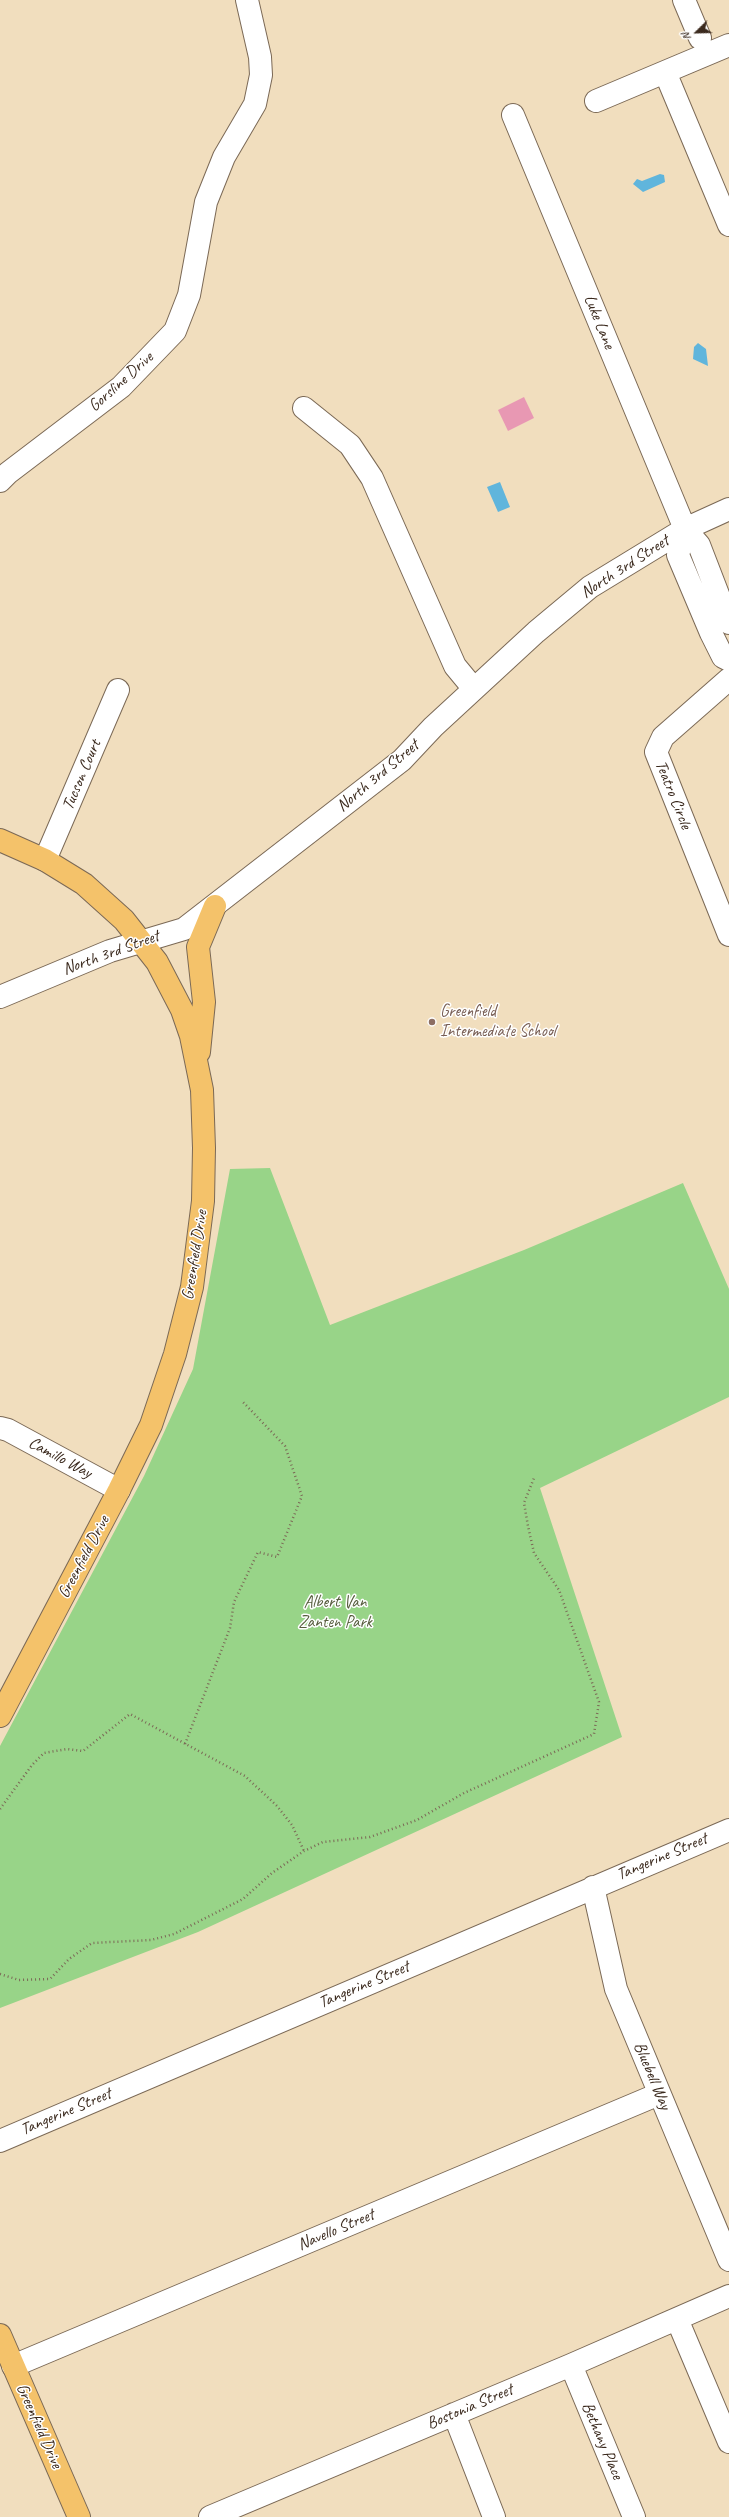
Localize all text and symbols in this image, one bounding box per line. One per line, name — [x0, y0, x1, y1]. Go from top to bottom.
north arrow — [677, 12, 717, 52]
text: N — [678, 31, 694, 43]
street label: Luke Lane — [579, 292, 619, 352]
street label: Gorsline Drive — [84, 348, 158, 416]
street label: North 3rd Street — [577, 531, 673, 603]
street label: North 3rd Street — [333, 736, 423, 816]
street label: Tucson Court — [58, 737, 106, 813]
street label: Teatro Circle — [650, 758, 696, 832]
street label: North 3rd Street — [60, 926, 162, 980]
place label: Greenfield Intermediate School — [440, 1002, 556, 1042]
marker: Greenfield Intermediate School — [427, 1017, 437, 1027]
street label: Greenfield Drive — [178, 1209, 212, 1301]
street label: Camillo Way — [25, 1433, 95, 1483]
street label: Greenfield Drive — [54, 1512, 114, 1602]
park label: Albert Van Zanten Park — [298, 1593, 372, 1633]
street label: Tangerine Street — [614, 1829, 710, 1885]
street label: Tangerine Street — [316, 1957, 412, 2013]
street label: Bluebell Way — [629, 2039, 675, 2113]
street label: Tangerine Street — [18, 2084, 114, 2140]
street label: Navello Street — [295, 2205, 377, 2255]
street label: Greenfield Drive — [11, 2380, 67, 2472]
street label: Bostonia Street — [424, 2380, 516, 2434]
street label: Bethany Place — [577, 2399, 627, 2483]

